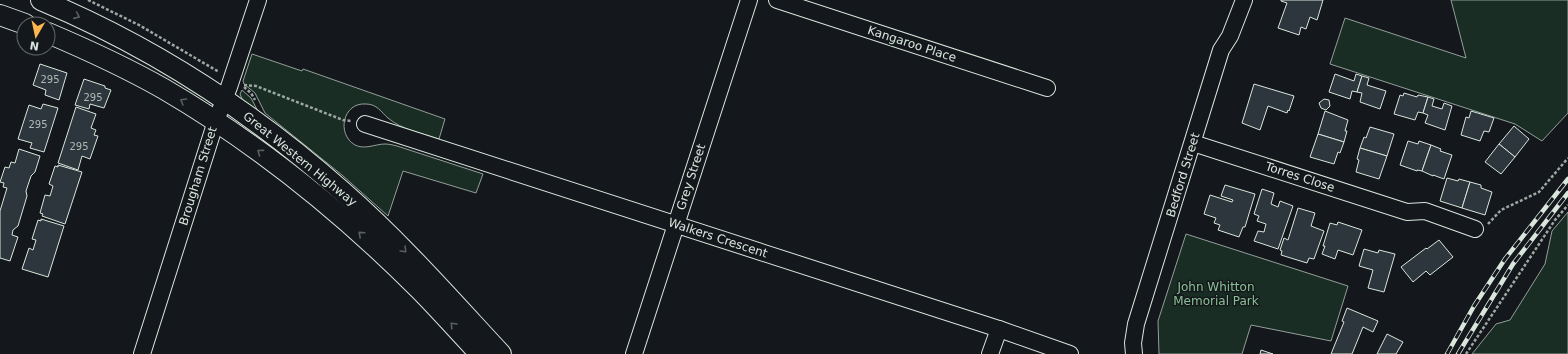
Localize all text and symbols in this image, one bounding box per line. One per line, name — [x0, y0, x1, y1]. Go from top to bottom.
one-way arrow — [73, 11, 80, 19]
north arrow — [16, 16, 56, 56]
street label: Kangaroo Place — [866, 23, 958, 65]
text: N — [29, 38, 40, 53]
house number: 295 — [40, 74, 60, 85]
house number: 295 — [83, 92, 103, 103]
one-way arrow — [180, 98, 187, 105]
street label: Great Western Highway — [240, 109, 360, 209]
house number: 295 — [28, 119, 48, 130]
street label: Brougham Street — [176, 125, 220, 227]
street label: Bedford Street — [1164, 131, 1203, 219]
house number: 295 — [69, 141, 89, 152]
street label: Grey Street — [674, 142, 708, 212]
one-way arrow — [257, 149, 264, 157]
street label: Torres Close — [1263, 159, 1336, 195]
street label: Walkers Crescent — [667, 215, 770, 261]
one-way arrow — [358, 231, 366, 239]
one-way arrow — [399, 245, 407, 253]
park label: John Whitton Memorial Park — [1173, 280, 1259, 308]
one-way arrow — [451, 323, 458, 330]

